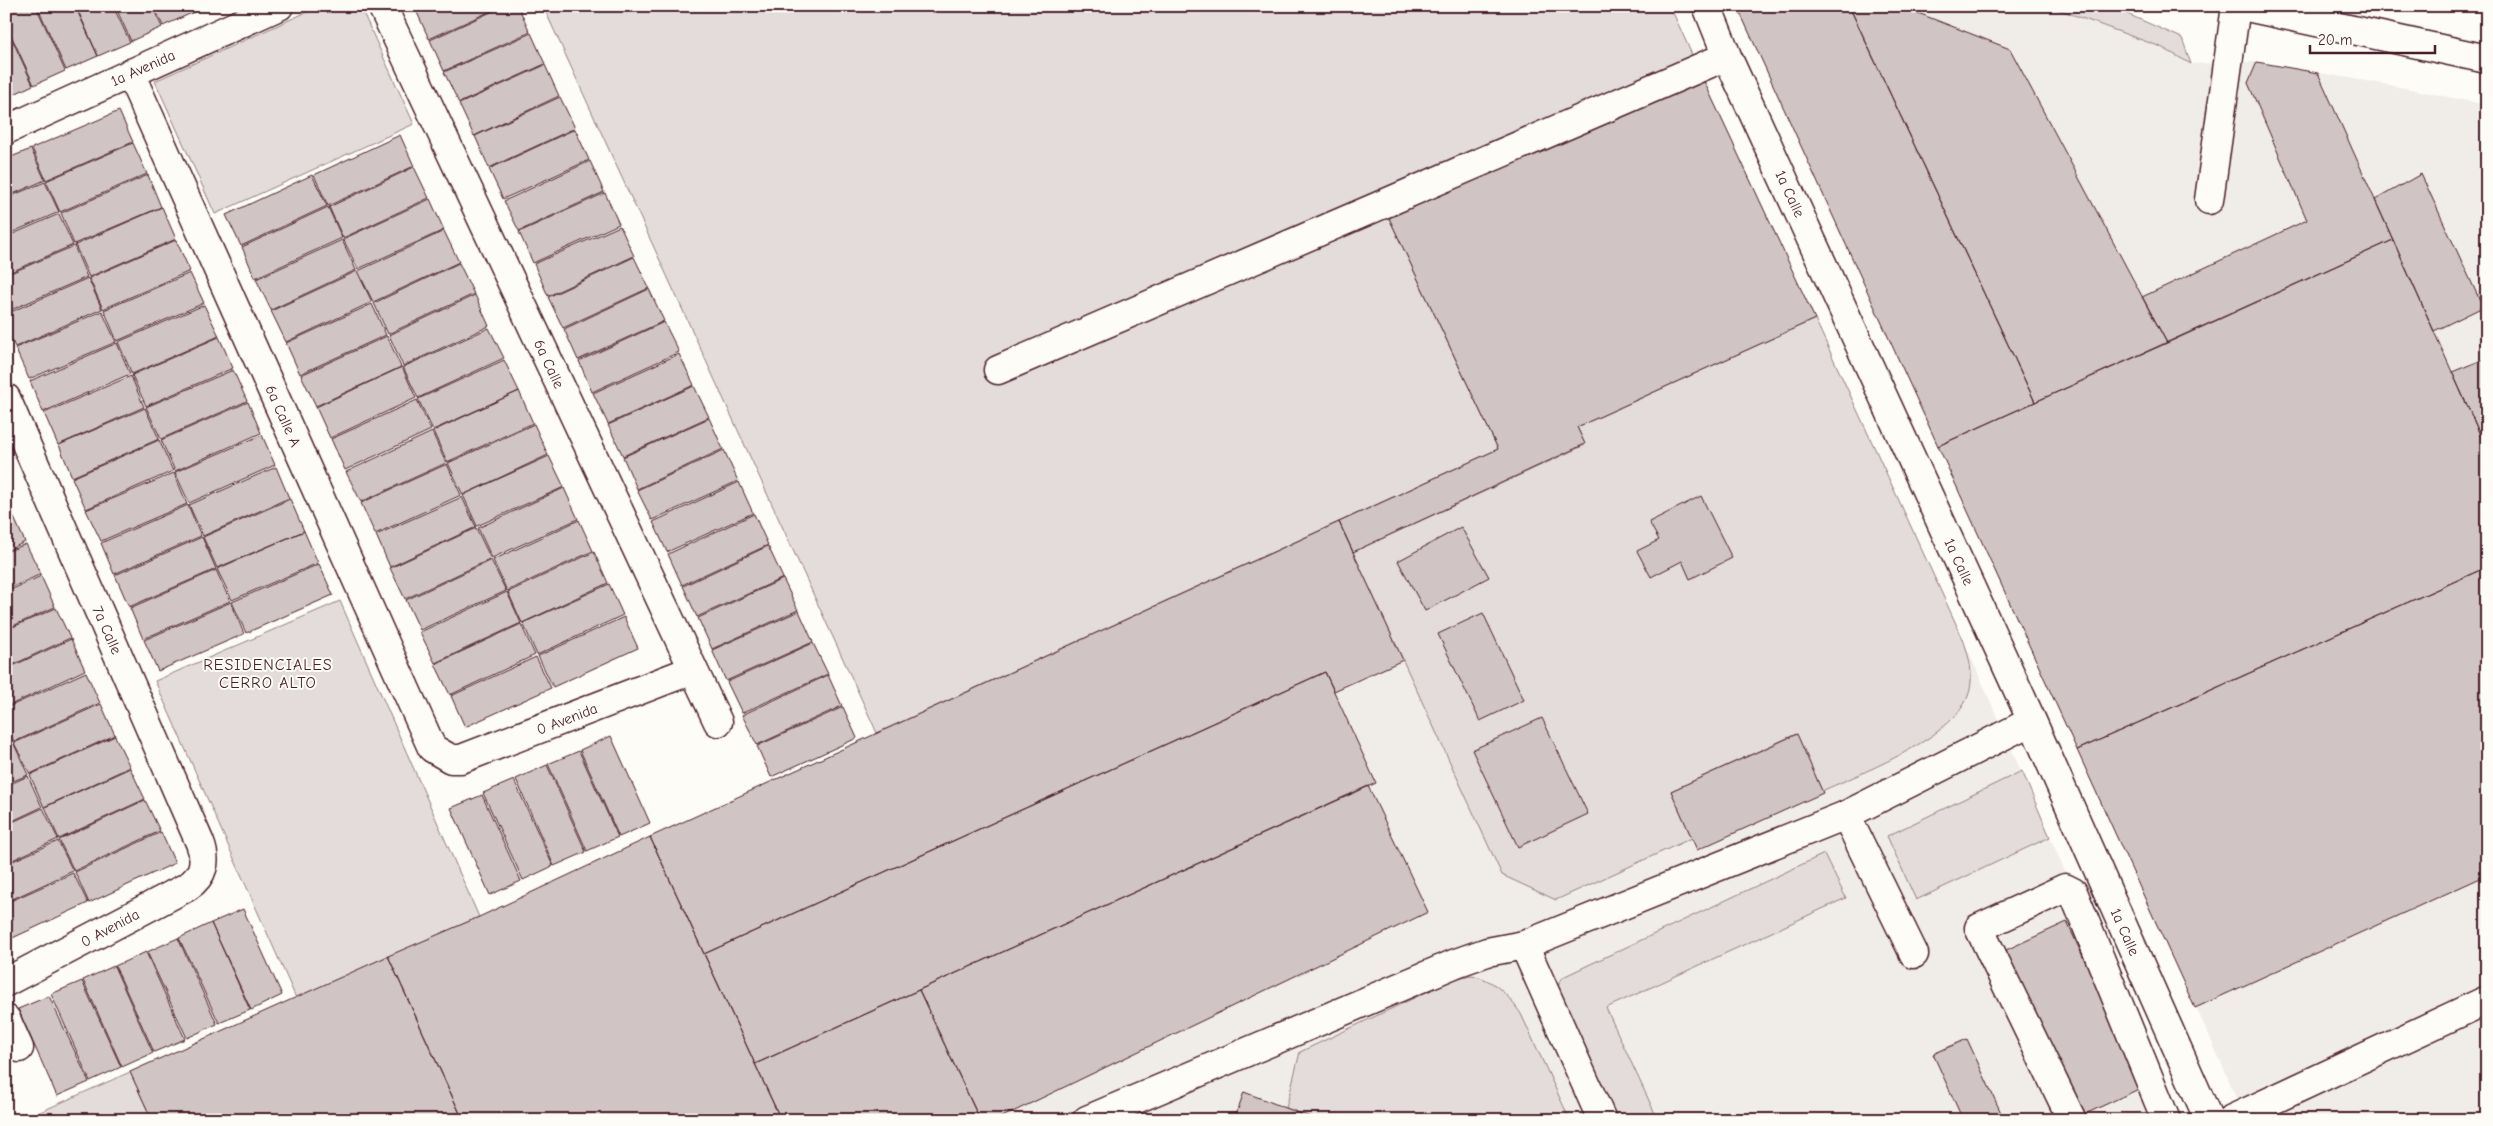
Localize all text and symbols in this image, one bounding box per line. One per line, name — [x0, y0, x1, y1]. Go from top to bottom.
scale bar — [2310, 22, 2436, 54]
text: 20 m — [2318, 31, 2352, 49]
street label: 1a Avenida — [108, 46, 178, 90]
street label: 1a Calle — [1771, 168, 1809, 221]
street label: 6a Calle — [530, 337, 568, 392]
street label: 6a Calle A — [261, 382, 305, 450]
street label: 1a Calle — [1940, 536, 1978, 589]
street label: 7a Calle — [88, 603, 126, 657]
district label: RESIDENCIALES CERRO ALTO — [203, 656, 333, 692]
street label: 0 Avenida — [534, 699, 600, 739]
street label: 0 Avenida — [78, 905, 142, 951]
street label: 1a Calle — [2107, 906, 2144, 959]

